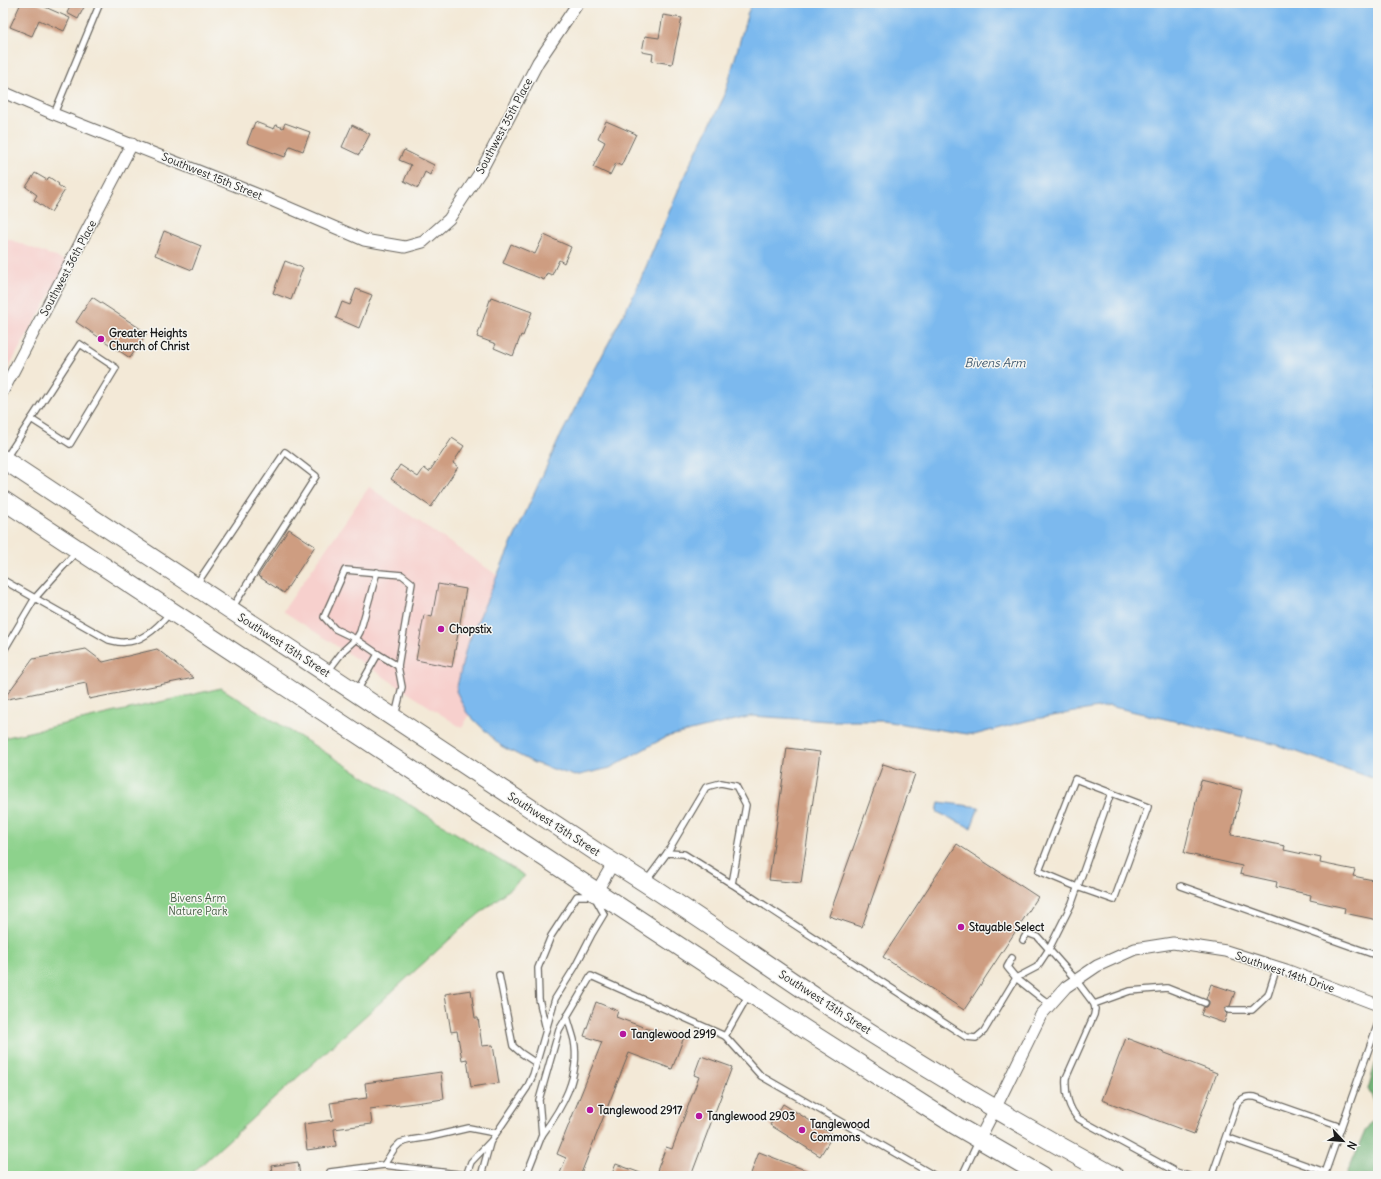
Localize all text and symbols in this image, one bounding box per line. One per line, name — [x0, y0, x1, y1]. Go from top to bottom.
street label: Southwest 35th Place — [473, 76, 535, 176]
street label: Southwest 15th Street — [160, 149, 265, 203]
street label: Southwest 36th Place — [37, 218, 99, 318]
place label: Greater Heights Church of Christ — [109, 326, 190, 353]
marker: Greater Heights Church of Christ — [96, 334, 106, 344]
water label: Bivens Arm — [964, 355, 1026, 370]
street label: Southwest 13th Street — [235, 610, 333, 680]
place label: Chopstix — [449, 622, 492, 637]
marker: Chopstix — [436, 624, 446, 634]
street label: Southwest 13th Street — [505, 789, 603, 859]
park label: Bivens Arm Nature Park — [168, 891, 228, 918]
place label: Stayable Select — [969, 920, 1045, 935]
marker: Stayable Select — [956, 922, 966, 932]
street label: Southwest 14th Drive — [1234, 948, 1337, 996]
street label: Southwest 13th Street — [776, 967, 874, 1037]
place label: Tanglewood 2919 — [631, 1027, 716, 1042]
marker: Tanglewood 2919 — [618, 1029, 628, 1039]
place label: Tanglewood 2917 — [598, 1103, 683, 1118]
marker: Tanglewood 2917 — [585, 1105, 595, 1115]
place label: Tanglewood 2903 — [707, 1109, 795, 1124]
marker: Tanglewood 2903 — [694, 1111, 704, 1121]
place label: Tanglewood Commons — [810, 1117, 870, 1144]
north arrow — [1323, 1121, 1363, 1161]
marker: Tanglewood Commons — [797, 1125, 807, 1135]
text: N — [1344, 1139, 1360, 1152]

